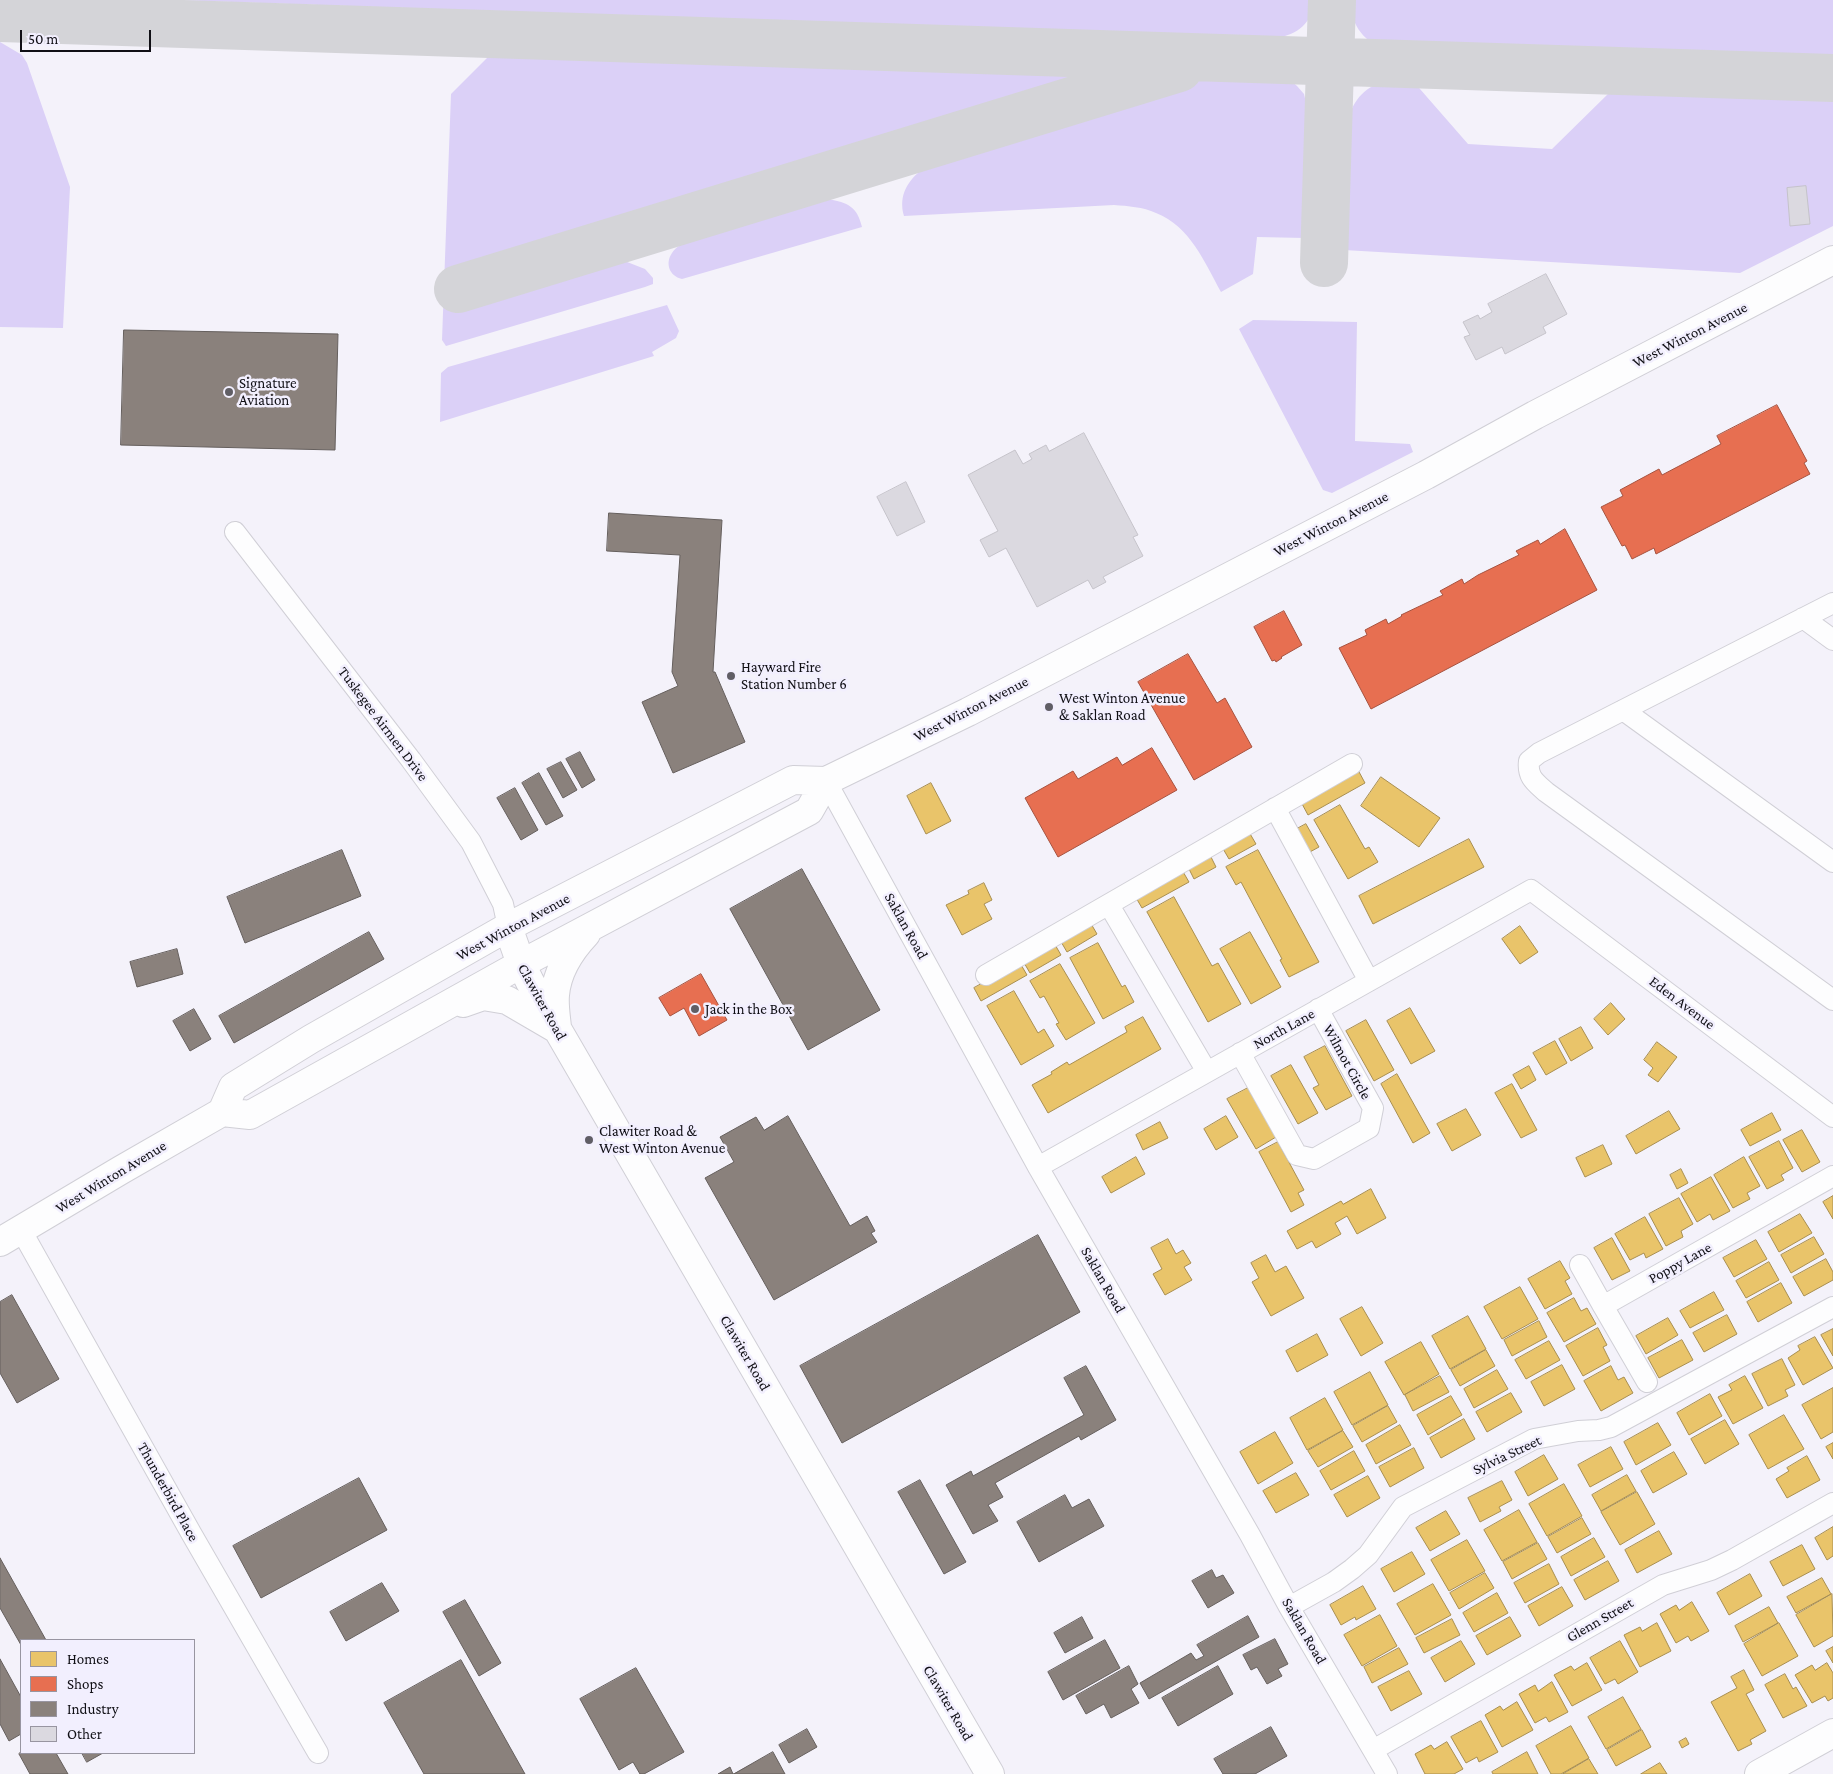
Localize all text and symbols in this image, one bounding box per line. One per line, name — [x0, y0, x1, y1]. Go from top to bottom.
scale bar — [22, 20, 154, 52]
text: 50 m — [28, 31, 58, 47]
street label: West Winton Avenue — [1630, 298, 1750, 372]
place label: Signature Aviation — [239, 374, 297, 409]
marker: Signature Aviation — [223, 386, 235, 398]
street label: West Winton Avenue — [1271, 487, 1391, 561]
place label: Hayward Fire Station Number 6 — [741, 658, 847, 693]
street label: Tuskegee Airmen Drive — [334, 663, 432, 785]
marker: Hayward Fire Station Number 6 — [725, 670, 737, 682]
street label: West Winton Avenue — [911, 672, 1031, 746]
place label: West Winton Avenue & Saklan Road — [1059, 689, 1185, 724]
marker: West Winton Avenue & Saklan Road — [1043, 701, 1055, 713]
street label: West Winton Avenue — [453, 889, 573, 965]
street label: Saklan Road — [880, 890, 932, 962]
street label: Clawiter Road — [514, 961, 570, 1043]
street label: Eden Avenue — [1646, 972, 1718, 1034]
place label: Jack in the Box — [705, 1000, 792, 1018]
marker: Jack in the Box — [689, 1003, 701, 1015]
street label: North Lane — [1250, 1005, 1318, 1053]
street label: Wilmot Circle — [1319, 1021, 1375, 1103]
place label: Clawiter Road & West Winton Avenue — [599, 1122, 725, 1157]
marker: Clawiter Road & West Winton Avenue — [583, 1134, 595, 1146]
street label: West Winton Avenue — [52, 1137, 170, 1217]
street label: Poppy Lane — [1645, 1238, 1715, 1288]
street label: Saklan Road — [1077, 1244, 1129, 1316]
street label: Clawiter Road — [716, 1312, 774, 1394]
street label: Sylvia Street — [1470, 1431, 1544, 1479]
street label: Thunderbird Place — [133, 1439, 203, 1545]
street label: Glenn Street — [1563, 1594, 1637, 1646]
street label: Saklan Road — [1278, 1595, 1330, 1667]
legend — [20, 1639, 195, 1754]
text: Homes — [67, 1651, 109, 1667]
street label: Clawiter Road — [919, 1662, 977, 1744]
text: Shops — [67, 1676, 103, 1692]
text: Industry — [67, 1701, 119, 1717]
text: Other — [67, 1726, 102, 1742]

